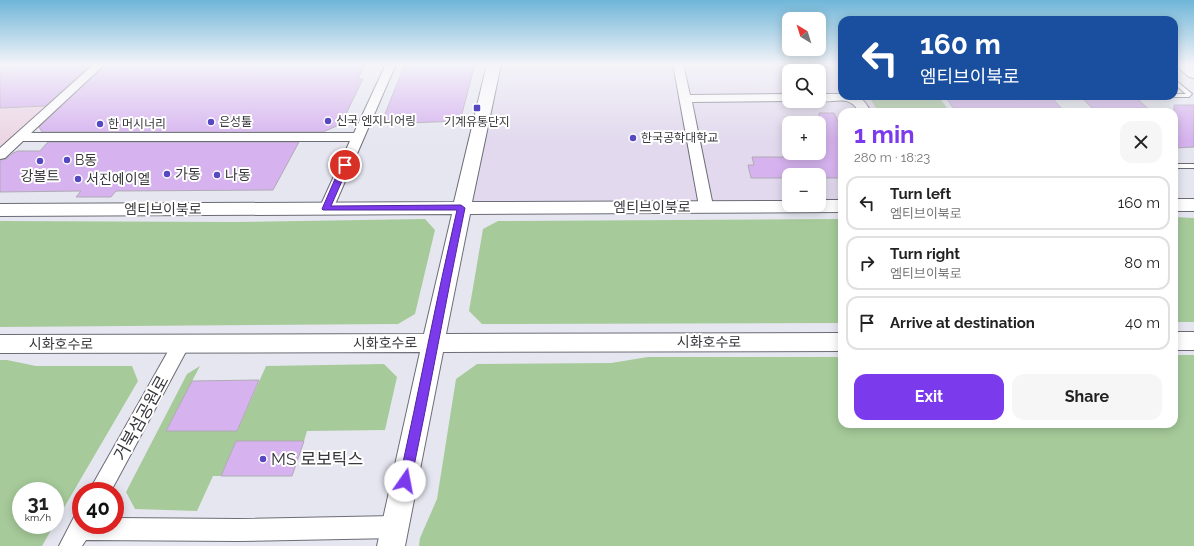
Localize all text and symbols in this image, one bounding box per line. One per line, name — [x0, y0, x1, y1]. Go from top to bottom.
north arrow — [782, 12, 826, 56]
map controls — [782, 12, 826, 212]
text: 160 m — [920, 28, 1001, 61]
icon: left — [854, 32, 906, 84]
button: search — [782, 64, 826, 108]
text: 엠티브이북로 — [920, 66, 1019, 87]
marker: 기계유통단지 — [472, 103, 482, 113]
place label: 신국 엔지니어링 — [336, 114, 416, 128]
place label: 은성툴 — [219, 115, 252, 129]
place label: 기계유통단지 — [444, 115, 510, 129]
marker: 신국 엔지니어링 — [323, 116, 333, 126]
button: + — [782, 116, 826, 160]
place label: 한 머시너리 — [108, 117, 166, 131]
marker: 은성툴 — [206, 117, 216, 127]
marker: 한 머시너리 — [95, 119, 105, 129]
text: 1 min — [854, 120, 915, 149]
button: close — [1120, 121, 1162, 163]
place label: 한국공학대학교 — [641, 131, 718, 145]
marker: 한국공학대학교 — [628, 133, 638, 143]
pin — [328, 148, 362, 182]
text: 280 m · 18:23 — [854, 150, 930, 165]
place label: B동 — [75, 152, 97, 168]
icon: arrive — [334, 154, 356, 176]
marker: B동 — [62, 155, 72, 165]
marker: 강볼트 — [35, 156, 45, 166]
place label: 가동 — [175, 166, 201, 182]
place label: 나동 — [225, 167, 251, 183]
place label: 강볼트 — [21, 168, 59, 184]
button: − — [782, 168, 826, 212]
marker: 가동 — [162, 169, 172, 179]
marker: 나동 — [212, 170, 222, 180]
place label: 서진에이엘 — [86, 171, 150, 187]
marker: 서진에이엘 — [73, 174, 83, 184]
text: Turn left — [890, 185, 951, 203]
icon: left — [856, 192, 878, 214]
text: 160 m — [1118, 194, 1160, 212]
street label: 엠티브이북로 — [613, 199, 691, 215]
street label: 엠티브이북로 — [124, 201, 202, 217]
text: 엠티브이북로 — [890, 206, 962, 221]
text: Turn right — [890, 245, 960, 263]
icon: right — [856, 252, 878, 274]
text: 80 m — [1124, 254, 1160, 272]
text: 엠티브이북로 — [890, 266, 962, 281]
icon: arrive — [856, 312, 878, 334]
text: Arrive at destination — [890, 314, 1035, 332]
text: 40 m — [1125, 314, 1160, 332]
street label: 시화호수로 — [353, 334, 417, 352]
street label: 시화호수로 — [677, 334, 741, 350]
street label: 시화호수로 — [29, 336, 93, 352]
street label: 거북섬공원로 — [110, 372, 172, 464]
button: Exit — [854, 374, 1004, 420]
button: Share — [1012, 374, 1162, 420]
place label: MS 로보틱스 — [271, 449, 363, 469]
marker: MS 로보틱스 — [258, 454, 268, 464]
position arrow — [384, 460, 426, 502]
speed limit sign: 40 — [72, 482, 124, 534]
text: 31 — [27, 491, 49, 515]
text: km/h — [25, 512, 51, 523]

